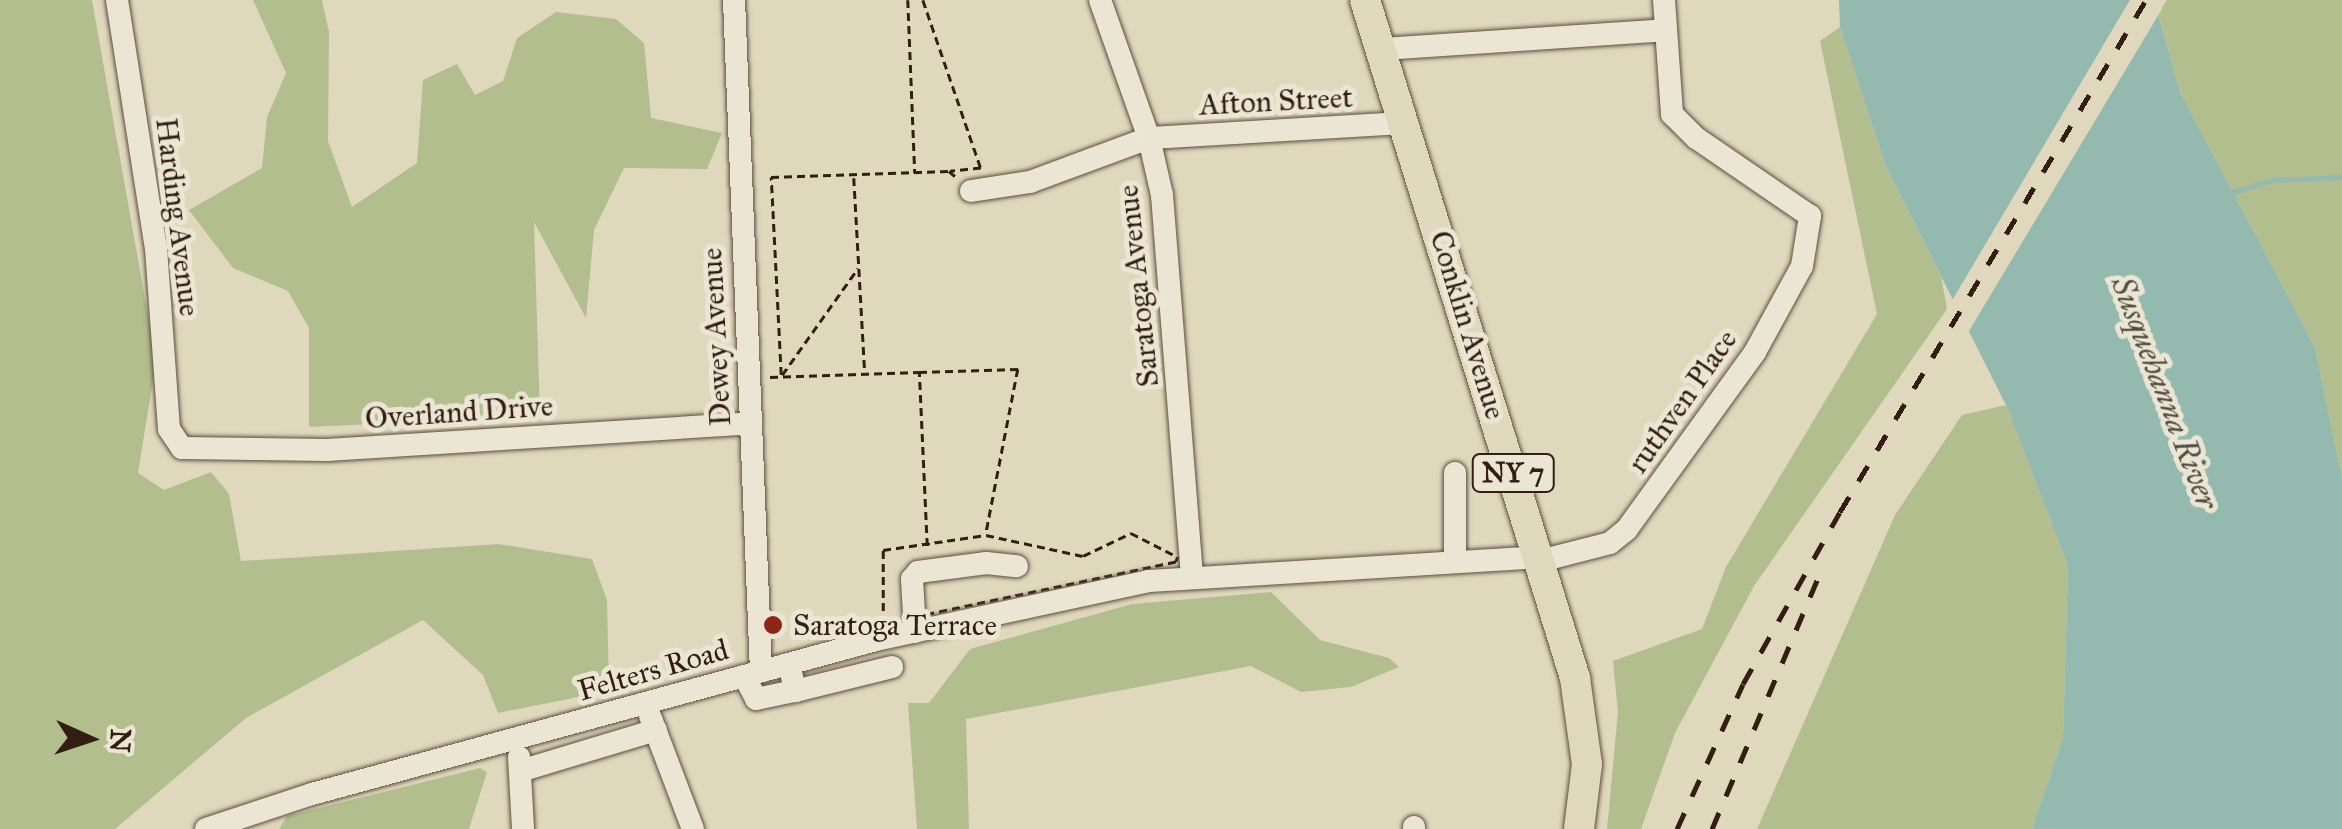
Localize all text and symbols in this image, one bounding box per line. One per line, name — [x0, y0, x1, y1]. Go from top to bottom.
street label: Afton Street — [1198, 79, 1354, 123]
street label: Harding Avenue — [148, 116, 208, 318]
street label: Saratoga Avenue — [1109, 183, 1167, 389]
street label: Conklin Avenue — [1422, 226, 1514, 424]
street label: Dewey Avenue — [693, 247, 739, 427]
water label: Susquehanna River — [2102, 271, 2226, 515]
street label: ruthven Place — [1619, 322, 1745, 480]
street label: Overland Drive — [364, 387, 554, 437]
road number: NY 7 — [1470, 450, 1556, 496]
place label: Saratoga Terrace — [793, 607, 997, 643]
marker: Saratoga Terrace — [762, 614, 784, 636]
street label: Felters Road — [573, 631, 733, 709]
north arrow — [40, 689, 140, 789]
text: N — [102, 728, 139, 753]

